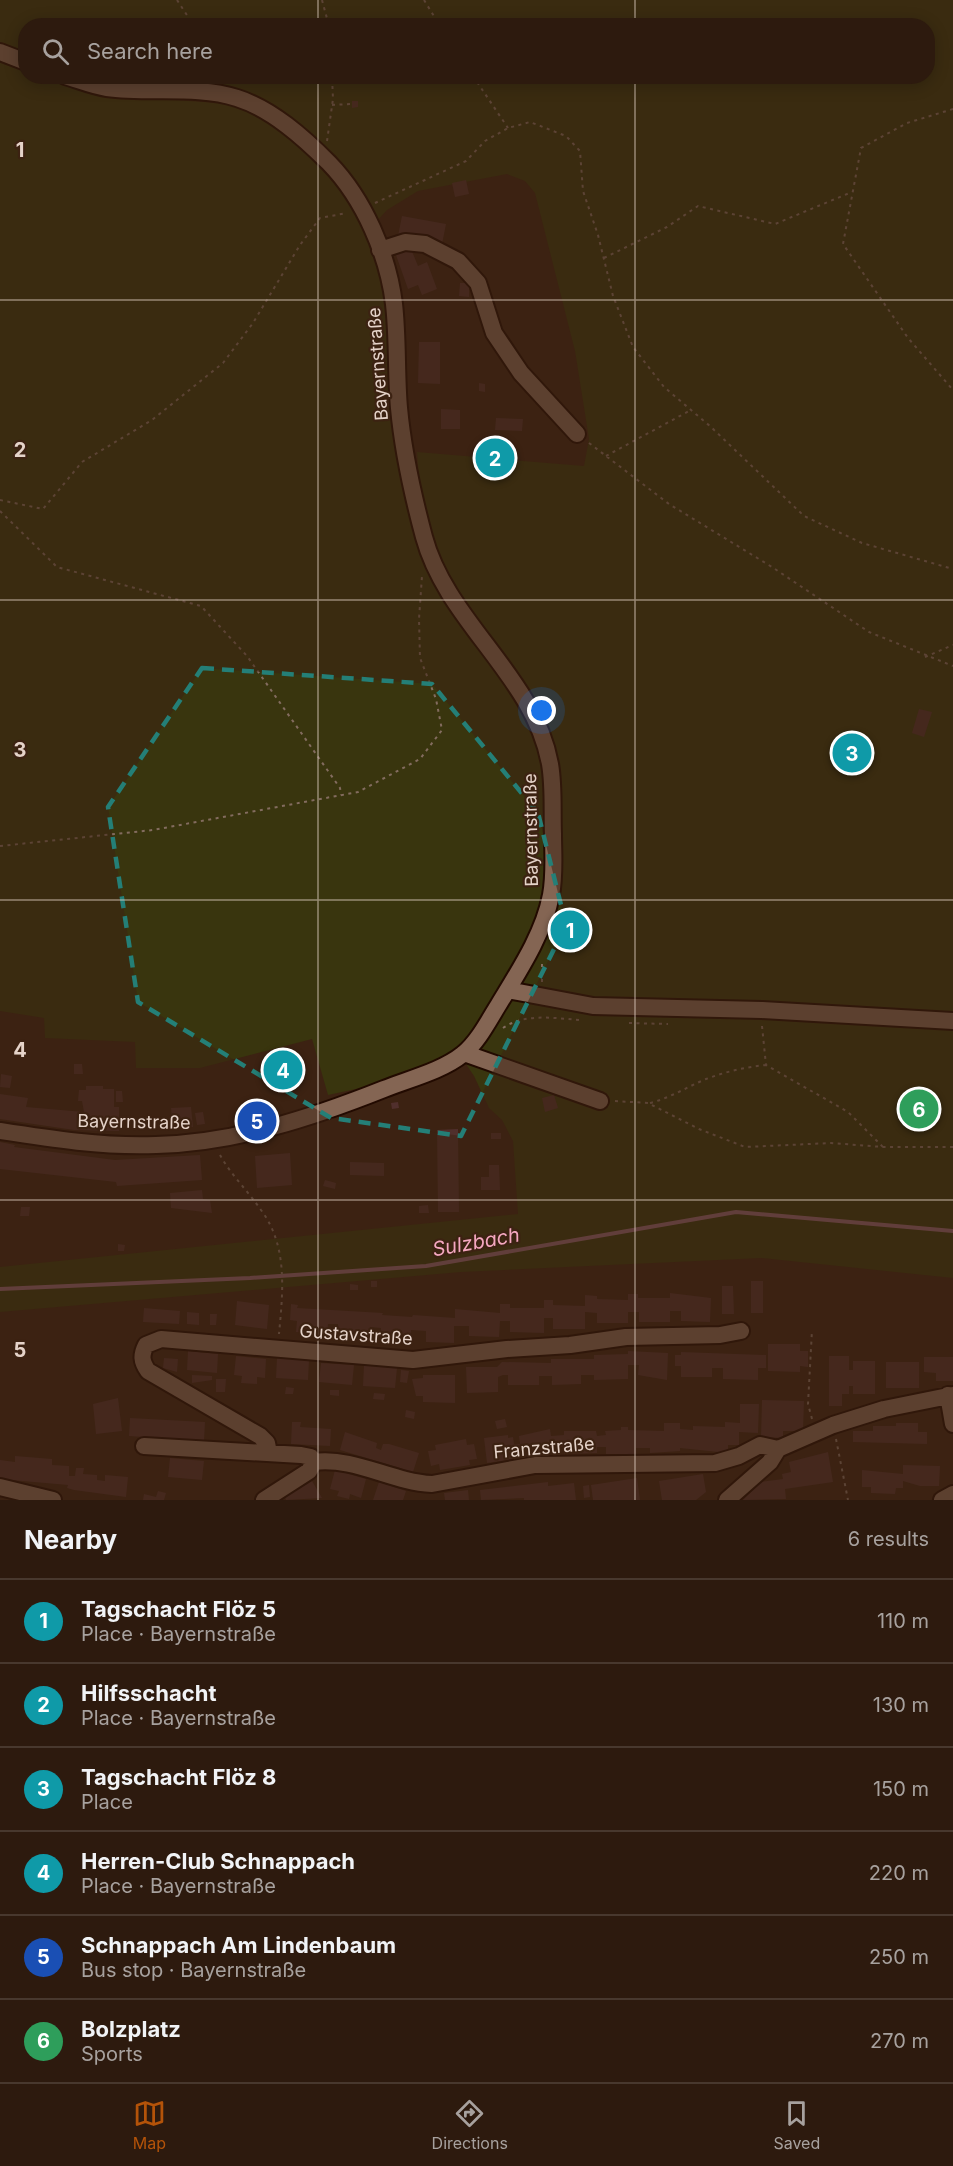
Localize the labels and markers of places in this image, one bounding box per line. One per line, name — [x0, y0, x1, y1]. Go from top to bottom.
pin: 2 — [476, 436, 514, 480]
pin: 3 — [832, 730, 872, 776]
pin: 1 — [550, 908, 590, 952]
pin: 4 — [264, 1048, 302, 1092]
pin: 6 — [900, 1086, 938, 1132]
pin: 5 — [238, 1098, 276, 1144]

